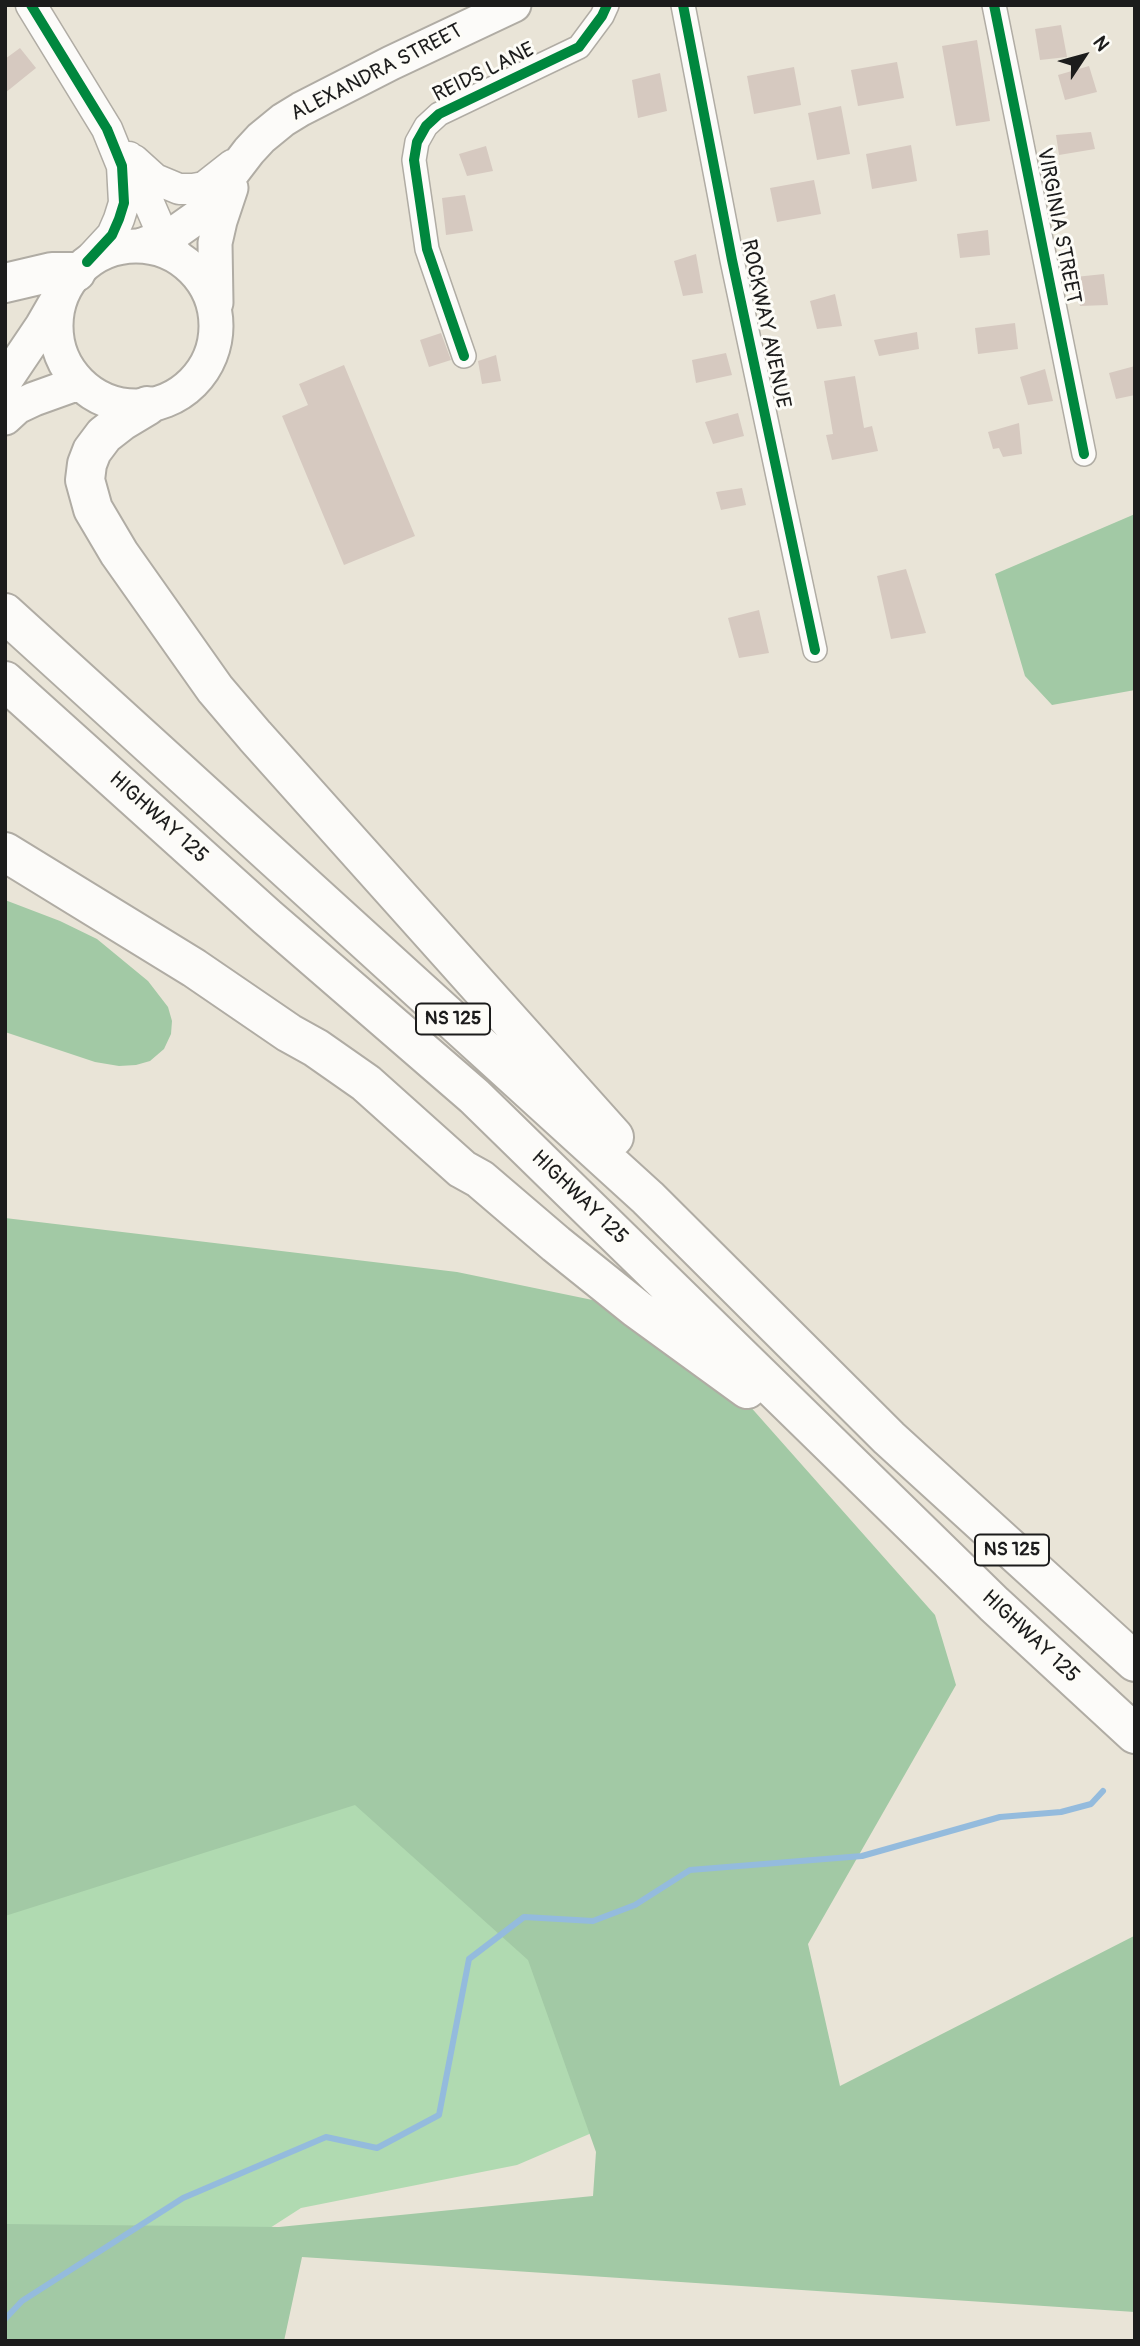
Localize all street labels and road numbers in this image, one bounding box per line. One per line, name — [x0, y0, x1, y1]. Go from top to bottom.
street label: ALEXANDRA STREET — [287, 19, 467, 127]
street label: REIDS LANE — [429, 38, 539, 108]
street label: VIRGINIA STREET — [1031, 146, 1085, 306]
street label: ROCKWAY AVENUE — [735, 237, 795, 411]
street label: HIGHWAY 125 — [103, 767, 213, 869]
road number: NS 125 — [416, 1004, 490, 1035]
street label: HIGHWAY 125 — [526, 1146, 632, 1250]
road number: NS 125 — [975, 1534, 1049, 1566]
street label: HIGHWAY 125 — [976, 1585, 1084, 1689]

